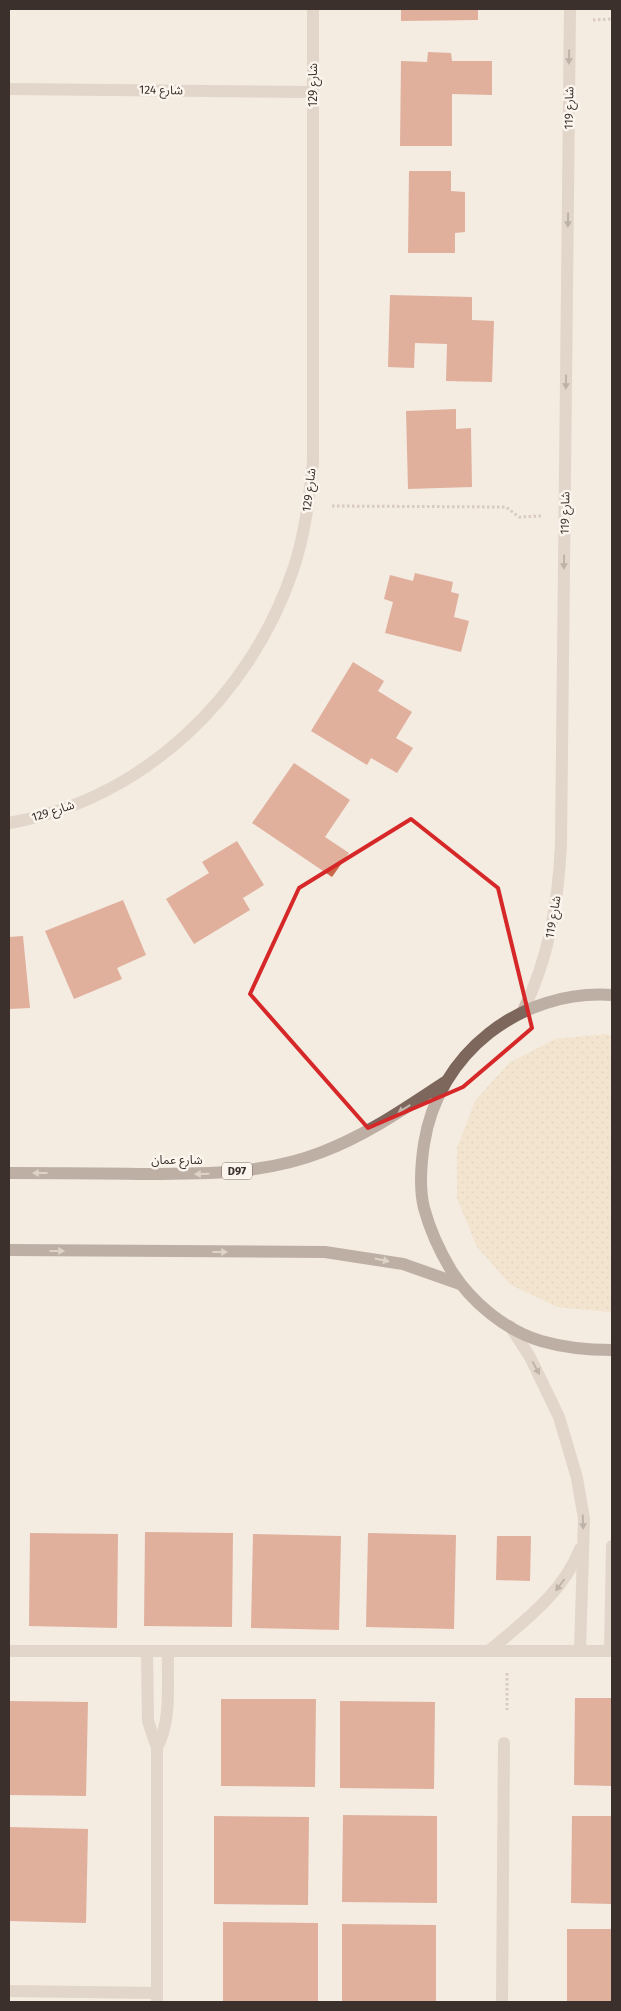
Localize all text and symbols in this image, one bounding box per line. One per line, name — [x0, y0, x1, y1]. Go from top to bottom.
one-way arrow — [565, 50, 573, 66]
street label: شارع 129 — [306, 63, 322, 107]
street label: شارع 124 — [139, 83, 183, 99]
street label: شارع 119 — [562, 86, 578, 130]
one-way arrow — [564, 212, 572, 228]
one-way arrow — [562, 375, 570, 391]
street label: شارع 129 — [299, 467, 321, 513]
street label: شارع 119 — [558, 491, 574, 535]
one-way arrow — [560, 555, 568, 571]
street label: شارع 129 — [30, 798, 77, 826]
street label: شارع 119 — [542, 895, 566, 940]
one-way arrow — [397, 1104, 410, 1113]
street label: شارع عمان — [151, 1153, 203, 1169]
road number: D97 — [222, 1162, 252, 1180]
one-way arrow — [32, 1169, 48, 1177]
one-way arrow — [194, 1170, 210, 1178]
one-way arrow — [50, 1247, 66, 1255]
one-way arrow — [212, 1248, 228, 1256]
one-way arrow — [374, 1256, 390, 1264]
one-way arrow — [532, 1361, 540, 1375]
one-way arrow — [579, 1514, 587, 1530]
one-way arrow — [555, 1578, 565, 1592]

